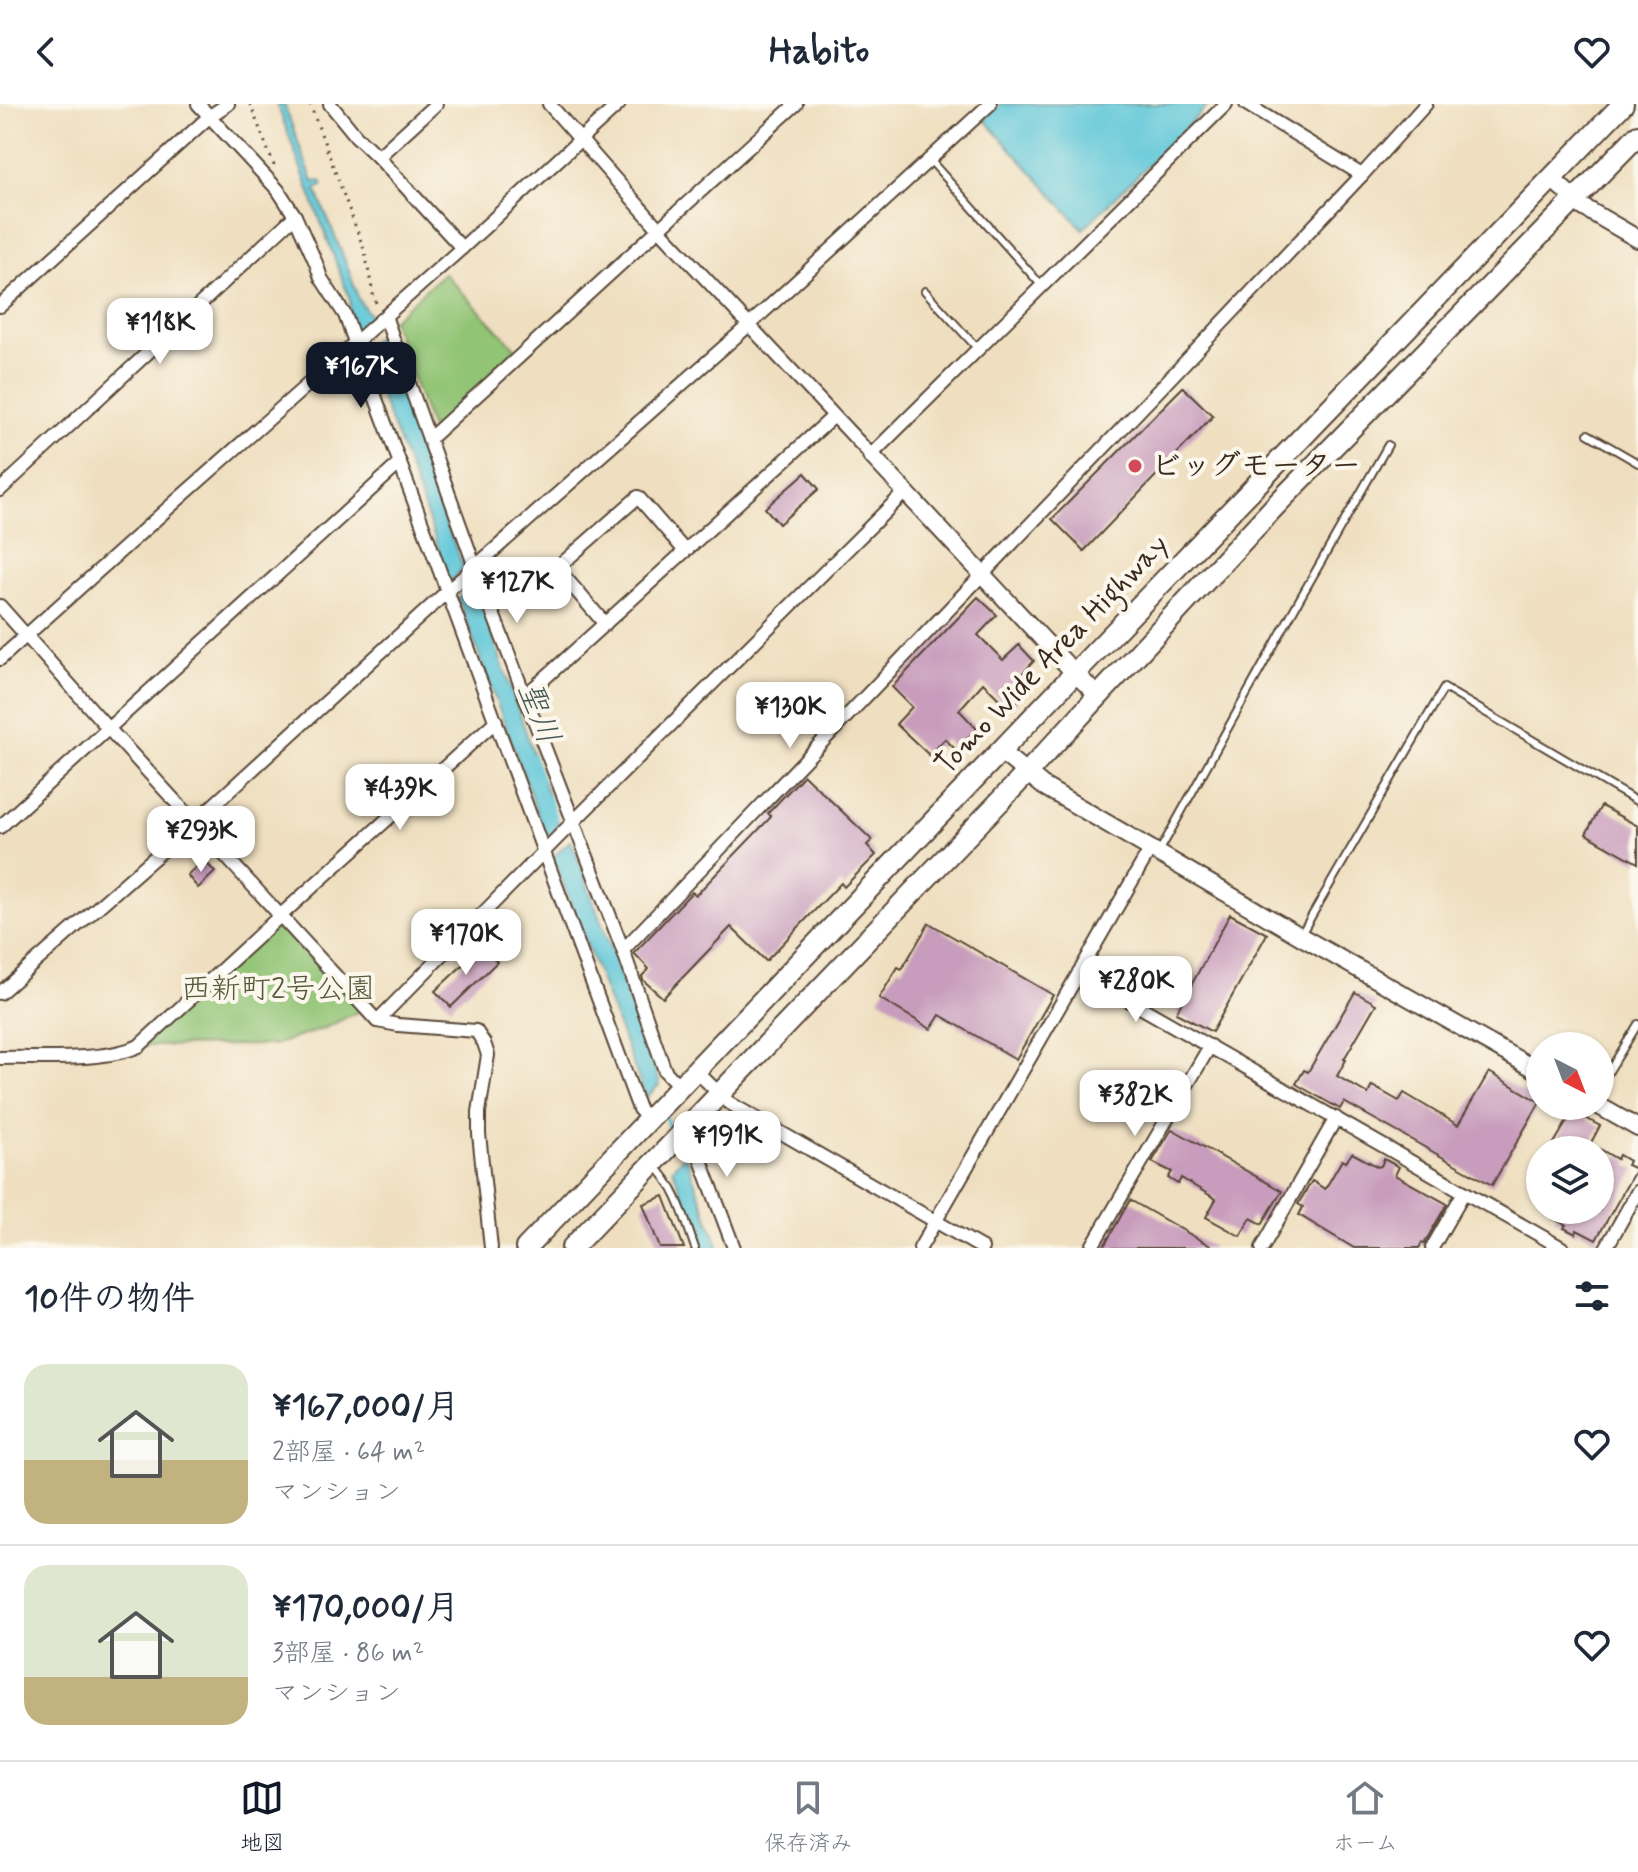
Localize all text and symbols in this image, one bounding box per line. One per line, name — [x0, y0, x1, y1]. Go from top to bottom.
text: Habito — [769, 29, 869, 76]
icon: back — [24, 30, 68, 74]
icon: heart — [1570, 30, 1614, 74]
pin: ¥118K — [104, 298, 216, 366]
text: ¥118K — [125, 307, 195, 341]
pin: ¥167K — [305, 342, 417, 410]
text: ¥167K — [324, 351, 398, 385]
place label: ビッグモーター — [1151, 447, 1361, 486]
marker: ビッグモーター — [1126, 457, 1144, 475]
street label: Tomo Wide Area Highway — [927, 526, 1179, 786]
pin: ¥127K — [461, 557, 573, 625]
text: ¥127K — [480, 566, 554, 600]
water label: 聖川 — [507, 676, 569, 750]
pin: ¥130K — [734, 682, 846, 750]
text: ¥130K — [754, 691, 826, 725]
pin: ¥439K — [344, 764, 456, 832]
text: ¥439K — [363, 773, 437, 807]
pin: ¥293K — [145, 806, 257, 874]
text: ¥293K — [165, 815, 237, 849]
pin: ¥170K — [410, 909, 522, 977]
text: ¥170K — [429, 918, 503, 952]
pin: ¥280K — [1080, 956, 1192, 1024]
text: ¥280K — [1098, 965, 1174, 999]
park label: 西新町2号公園 — [181, 970, 375, 1009]
north arrow — [1526, 1032, 1614, 1120]
map controls — [1526, 1032, 1614, 1224]
pin: ¥382K — [1079, 1070, 1191, 1138]
text: ¥382K — [1098, 1079, 1172, 1113]
pin: ¥191K — [671, 1111, 783, 1179]
text: ¥191K — [692, 1120, 762, 1154]
button: layers — [1526, 1136, 1614, 1224]
icon: filters — [1570, 1274, 1614, 1318]
text: 10件の物件 — [24, 1277, 195, 1322]
text: ¥167,000/月 — [272, 1385, 460, 1430]
icon: home — [88, 1396, 184, 1492]
icon: heart — [1570, 1422, 1614, 1466]
text: 2部屋 · 64 m² — [272, 1436, 425, 1470]
text: マンション — [272, 1476, 401, 1510]
text: ¥170,000/月 — [272, 1586, 459, 1631]
icon: home — [88, 1597, 184, 1693]
icon: heart — [1570, 1623, 1614, 1667]
text: 3部屋 · 86 m² — [272, 1637, 424, 1671]
text: マンション — [272, 1677, 401, 1711]
tab: 地図 — [240, 1776, 284, 1858]
tab: 保存済み — [764, 1776, 852, 1858]
tab: ホーム — [1333, 1776, 1398, 1858]

